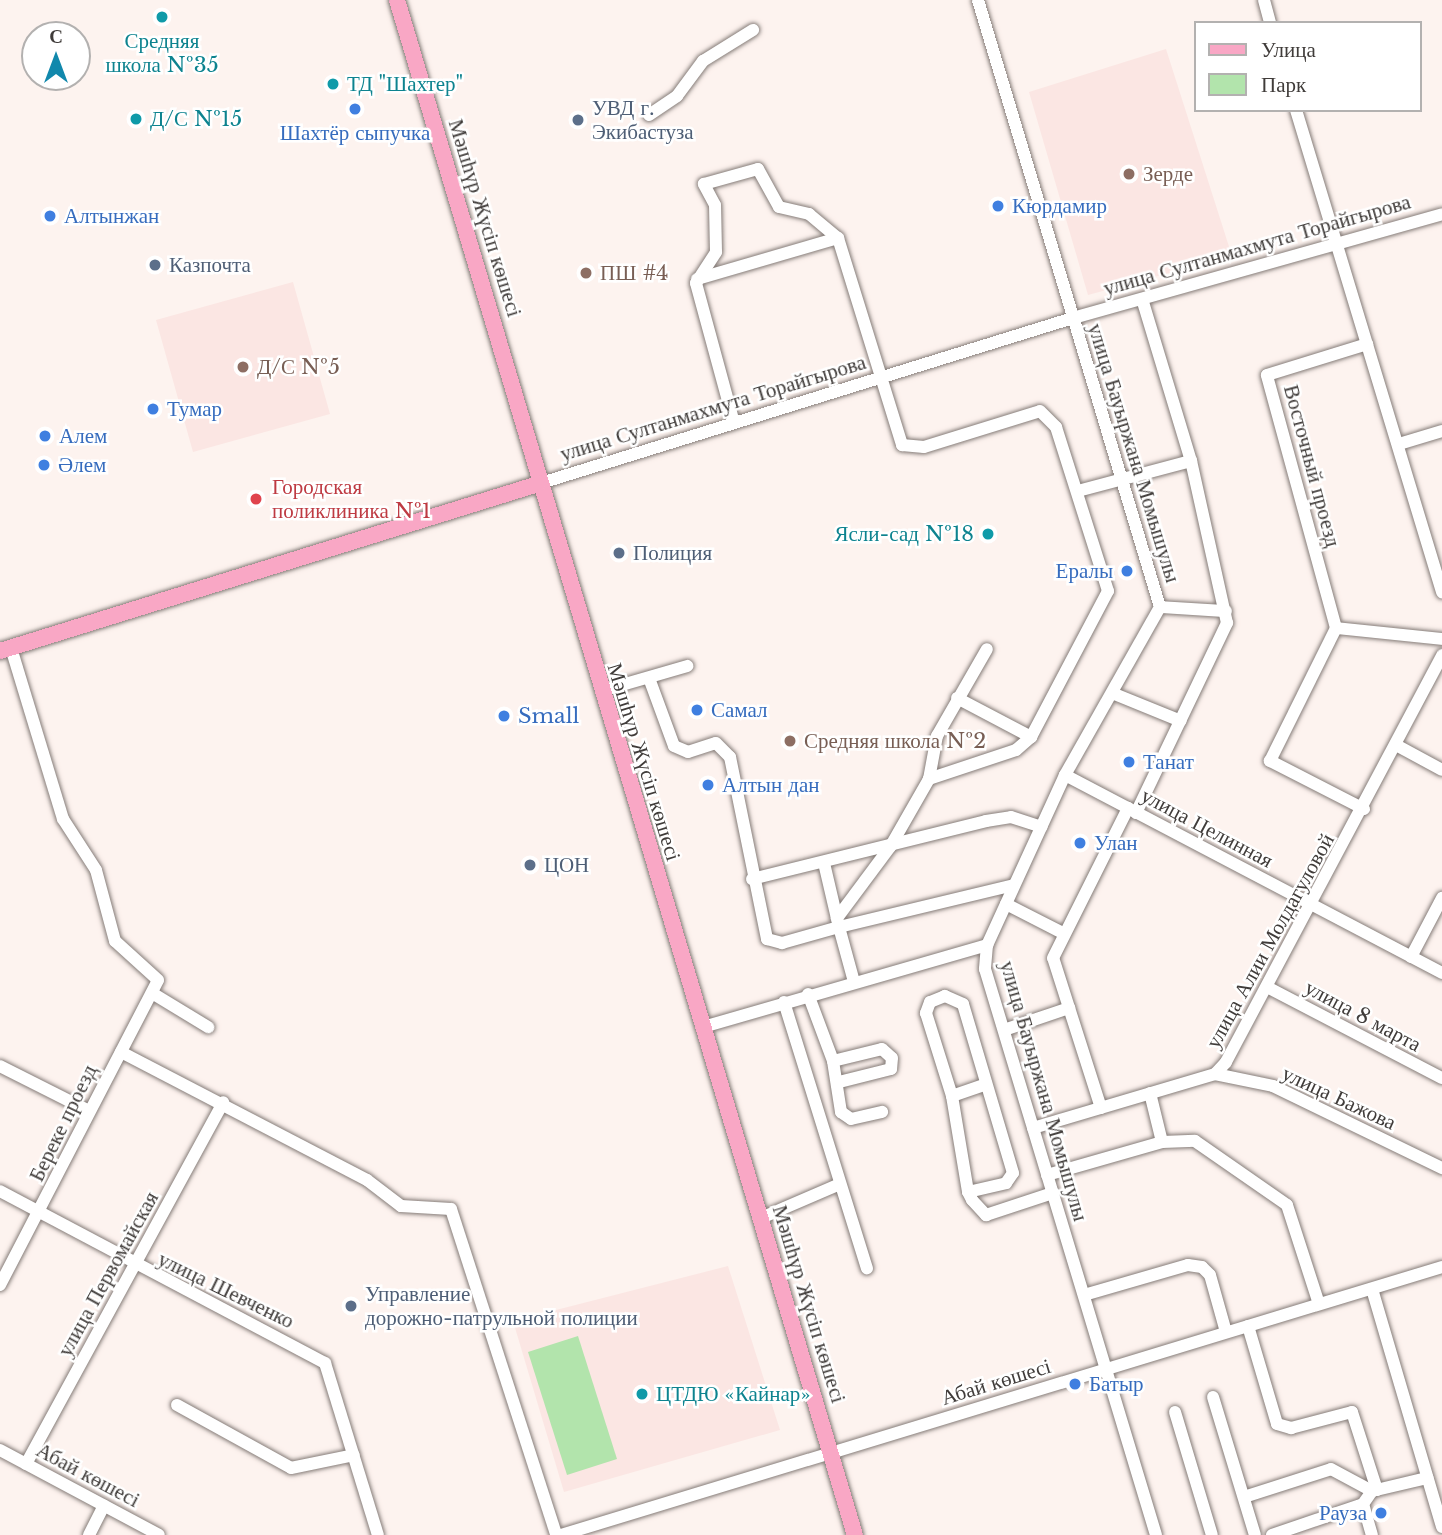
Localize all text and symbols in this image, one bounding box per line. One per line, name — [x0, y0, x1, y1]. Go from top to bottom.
marker: Средняя школа №35 — [154, 9, 170, 25]
north arrow — [21, 21, 91, 91]
legend — [1194, 21, 1421, 112]
text: С — [49, 25, 63, 48]
place label: Средняя школа №35 — [105, 28, 219, 78]
text: Улица — [1261, 37, 1316, 63]
place label: ТД "Шахтер" — [347, 71, 464, 97]
text: Парк — [1261, 72, 1306, 98]
marker: ТД "Шахтер" — [325, 76, 341, 92]
place label: УВД г. Экибастуза — [592, 95, 694, 145]
marker: Шахтёр сыпучка — [347, 101, 363, 117]
place label: Д/С №15 — [150, 106, 242, 132]
marker: Д/С №15 — [128, 111, 144, 127]
marker: УВД г. Экибастуза — [570, 112, 586, 128]
street label: Мәшһүр Жүсіп көшесі — [443, 116, 527, 320]
place label: Шахтёр сыпучка — [280, 120, 430, 146]
place label: Зерде — [1143, 161, 1193, 187]
marker: Зерде — [1121, 166, 1137, 182]
street label: улица Султанмахмута Торайгырова — [1100, 189, 1414, 301]
place label: Кюрдамир — [1012, 193, 1107, 219]
marker: Кюрдамир — [990, 198, 1006, 214]
place label: Алтынжан — [64, 203, 159, 229]
marker: Алтынжан — [42, 208, 58, 224]
place label: Казпочта — [169, 252, 251, 278]
marker: Казпочта — [147, 257, 163, 273]
place label: ПШ #4 — [600, 260, 669, 286]
marker: ПШ #4 — [578, 265, 594, 281]
street label: улица Бауыржана Момышулы — [1083, 320, 1185, 586]
street label: улица Султанмахмута Торайгырова — [557, 349, 869, 467]
place label: Д/С №5 — [257, 354, 340, 380]
marker: Д/С №5 — [235, 359, 251, 375]
street label: Восточный проезд — [1278, 382, 1346, 550]
place label: Тумар — [167, 396, 222, 422]
marker: Тумар — [145, 401, 161, 417]
place label: Алем — [59, 423, 107, 449]
marker: Алем — [37, 428, 53, 444]
place label: Әлем — [58, 452, 106, 478]
marker: Әлем — [36, 457, 52, 473]
place label: Городская поликлиника №1 — [272, 474, 431, 524]
marker: Городская поликлиника №1 — [246, 489, 266, 509]
place label: Ясли-сад №18 — [835, 521, 974, 547]
marker: Ясли-сад №18 — [980, 526, 996, 542]
place label: Полиция — [633, 540, 712, 566]
marker: Полиция — [611, 545, 627, 561]
place label: Ералы — [1056, 558, 1113, 584]
marker: Ералы — [1119, 563, 1135, 579]
street label: Мәшһүр Жүсіп көшесі — [602, 660, 686, 864]
place label: Самал — [711, 697, 767, 723]
marker: Самал — [689, 702, 705, 718]
place label: Small — [518, 703, 579, 729]
marker: Small — [496, 708, 512, 724]
place label: Средняя школа №2 — [804, 728, 986, 754]
marker: Средняя школа №2 — [782, 733, 798, 749]
place label: Танат — [1143, 749, 1194, 775]
marker: Танат — [1121, 754, 1137, 770]
place label: Алтын дан — [722, 772, 819, 798]
marker: Алтын дан — [700, 777, 716, 793]
street label: улица Целинная — [1137, 783, 1277, 873]
street label: улица Алии Молдагуловой — [1200, 829, 1340, 1053]
place label: Улан — [1094, 830, 1138, 856]
marker: Улан — [1072, 835, 1088, 851]
place label: ЦОН — [544, 852, 589, 878]
marker: ЦОН — [522, 857, 538, 873]
street label: улица Бауыржана Момышулы — [995, 958, 1093, 1224]
street label: улица 8 марта — [1301, 975, 1425, 1057]
street label: Береке проезд — [24, 1060, 102, 1186]
street label: улица Бажова — [1278, 1061, 1400, 1135]
street label: улица Первомайская — [52, 1187, 164, 1361]
street label: Мәшһүр Жүсіп көшесі — [767, 1202, 851, 1406]
street label: улица Шевченко — [154, 1246, 298, 1334]
place label: Управление дорожно-патрульной полиции — [365, 1281, 638, 1331]
marker: Управление дорожно-патрульной полиции — [343, 1298, 359, 1314]
street label: Абай көшесі — [938, 1353, 1054, 1411]
place label: Батыр — [1089, 1371, 1144, 1397]
marker: Батыр — [1067, 1376, 1083, 1392]
place label: ЦТДЮ «Кайнар» — [656, 1381, 810, 1407]
marker: ЦТДЮ «Кайнар» — [634, 1386, 650, 1402]
street label: Абай көшесі — [32, 1437, 144, 1513]
place label: Рауза — [1319, 1500, 1367, 1526]
marker: Рауза — [1373, 1505, 1389, 1521]

